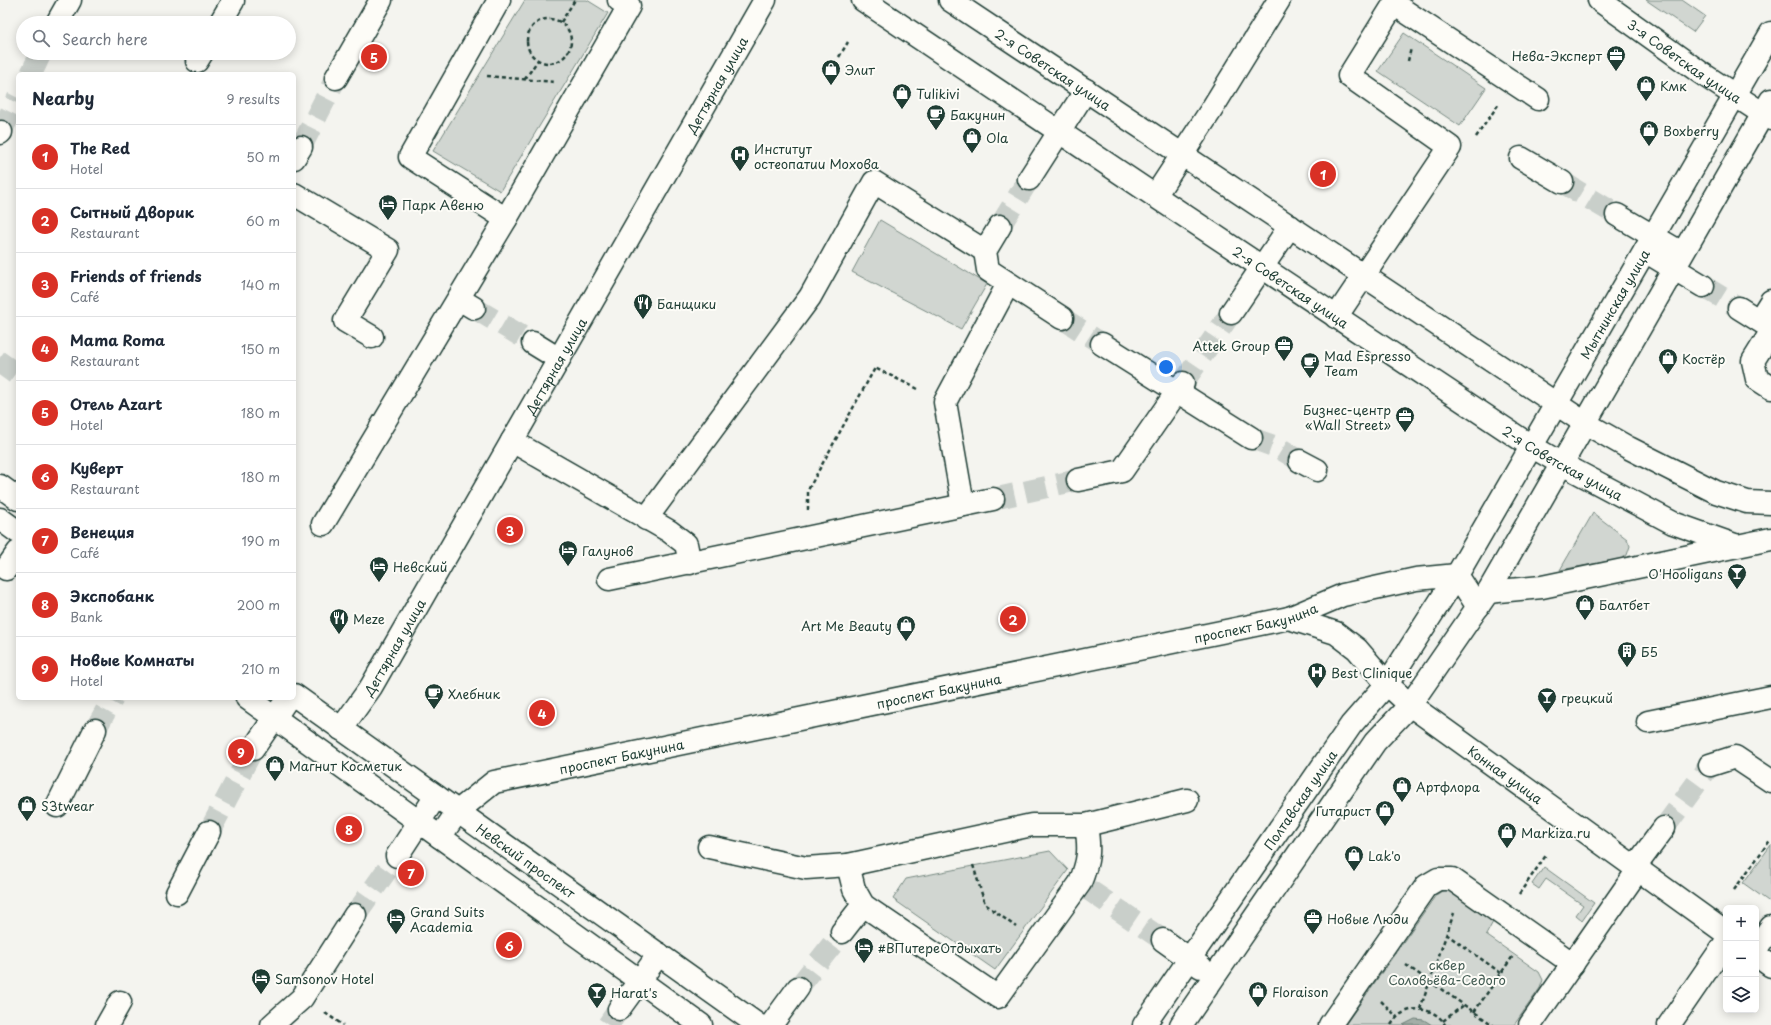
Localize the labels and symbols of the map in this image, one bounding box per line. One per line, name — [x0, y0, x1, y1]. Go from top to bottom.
street label: 3-я Советская улица — [1624, 14, 1746, 107]
street label: 2-я Советская улица — [992, 23, 1116, 115]
street label: Дегтярная улица — [681, 32, 752, 137]
pin: 5 — [361, 42, 387, 72]
office icon: Нева-Эксперт — [1605, 44, 1627, 72]
place label: Нева-Эксперт — [1512, 46, 1603, 65]
shop icon: Элит — [820, 58, 842, 86]
place label: Элит — [845, 60, 875, 79]
shop icon: Кмк — [1635, 74, 1657, 102]
place label: Кмк — [1660, 76, 1687, 95]
shop icon: Tulikivi — [891, 82, 913, 110]
place label: Tulikivi — [916, 84, 960, 103]
cafe icon: Бакунин — [925, 103, 947, 131]
place label: Бакунин — [950, 105, 1005, 124]
shop icon: Boxberry — [1638, 119, 1660, 147]
place label: Boxberry — [1663, 121, 1719, 140]
shop icon: Ola — [961, 126, 983, 154]
place label: Ola — [986, 128, 1009, 147]
place label: Институт остеопатии Мохова — [754, 139, 880, 173]
hospital icon: Институт остеопатии Мохова — [729, 144, 751, 172]
pin: 1 — [1310, 159, 1336, 189]
hotel icon: Парк Авеню — [377, 193, 399, 221]
place label: Парк Авеню — [402, 195, 484, 214]
street label: 2-я Советская улица — [1229, 241, 1353, 332]
street label: Мытнинская улица — [1575, 245, 1654, 362]
restaurant icon: Банщики — [632, 292, 654, 320]
place label: Банщики — [657, 294, 716, 313]
street label: Дегтярная улица — [519, 313, 591, 418]
office icon: Attek Group — [1273, 334, 1295, 362]
place label: Attek Group — [1193, 336, 1270, 355]
place label: Mad Espresso Team — [1324, 346, 1411, 380]
shop icon: Костёр — [1657, 347, 1679, 375]
place label: Костёр — [1682, 349, 1726, 368]
cafe icon: Mad Espresso Team — [1299, 351, 1321, 379]
your location — [1156, 357, 1176, 377]
place label: Бизнес-центр «Wall Street» — [1303, 400, 1391, 434]
office icon: Бизнес-центр «Wall Street» — [1394, 405, 1416, 433]
street label: 2-я Советская улица — [1499, 420, 1627, 505]
pin: 3 — [497, 515, 523, 545]
hotel icon: Галунов — [557, 539, 579, 567]
place label: Галунов — [582, 541, 634, 560]
hotel icon: Невский — [368, 555, 390, 583]
place label: Невский — [393, 557, 447, 576]
bar icon: O'Hooligans — [1726, 562, 1748, 590]
place label: O'Hooligans — [1648, 564, 1723, 583]
shop icon: Балтбет — [1574, 593, 1596, 621]
street label: Дегтярная улица — [358, 594, 430, 700]
place label: Балтбет — [1599, 595, 1650, 614]
street label: проспект Бакунина — [1192, 597, 1321, 647]
pin: 2 — [1000, 604, 1026, 634]
restaurant icon: Meze — [328, 607, 350, 635]
place label: Meze — [353, 609, 385, 628]
shop icon: Art Me Beauty — [895, 614, 917, 642]
place label: Art Me Beauty — [801, 616, 892, 635]
building icon: Б5 — [1616, 640, 1638, 668]
place label: Б5 — [1641, 642, 1658, 661]
hospital icon: Best Clinique — [1306, 661, 1328, 689]
place label: Best Clinique — [1331, 663, 1412, 682]
street label: проспект Бакунина — [875, 668, 1004, 712]
cafe icon: Хлебник — [423, 682, 445, 710]
place label: Хлебник — [448, 684, 500, 703]
bar icon: грецкий — [1536, 686, 1558, 714]
place label: грецкий — [1561, 688, 1613, 707]
pin: 4 — [529, 698, 555, 728]
street label: проспект Бакунина — [557, 733, 686, 778]
pin: 9 — [228, 737, 254, 767]
street label: Конная улица — [1464, 741, 1548, 808]
street label: Полтавская улица — [1258, 745, 1341, 853]
shop icon: Магнит Косметик — [264, 754, 286, 782]
place label: Магнит Косметик — [289, 756, 402, 775]
shop icon: Артфлора — [1391, 775, 1413, 803]
place label: Артфлора — [1416, 777, 1481, 796]
shop icon: S3twear — [16, 794, 38, 822]
place label: S3twear — [41, 796, 94, 815]
shop icon: Гитарист — [1374, 799, 1396, 827]
place label: Гитарист — [1316, 801, 1372, 820]
pin: 8 — [336, 814, 362, 844]
street label: Невский проспект — [473, 818, 580, 902]
shop icon: Markiza.ru — [1496, 821, 1518, 849]
place label: Markiza.ru — [1521, 823, 1590, 842]
shop icon: Lak'o — [1343, 844, 1365, 872]
place label: Lak'o — [1368, 846, 1401, 865]
pin: 7 — [398, 858, 424, 888]
place label: Grand Suits Academia — [410, 902, 484, 936]
hotel icon: Grand Suits Academia — [385, 907, 407, 935]
office icon: Новые Люди — [1302, 907, 1324, 935]
place label: Новые Люди — [1327, 909, 1409, 928]
pin: 6 — [496, 930, 522, 960]
hotel icon: #ВПитереОтдыхать — [853, 936, 875, 964]
place label: #ВПитереОтдыхать — [878, 938, 1002, 957]
park label: сквер Соловьёва-Седого — [1388, 955, 1506, 989]
hotel icon: Samsonov Hotel — [250, 967, 272, 995]
place label: Samsonov Hotel — [275, 969, 374, 988]
shop icon: Floraison — [1247, 980, 1269, 1008]
bar icon: Harat's — [586, 981, 608, 1009]
place label: Floraison — [1272, 982, 1328, 1001]
place label: Harat's — [611, 983, 657, 1002]

